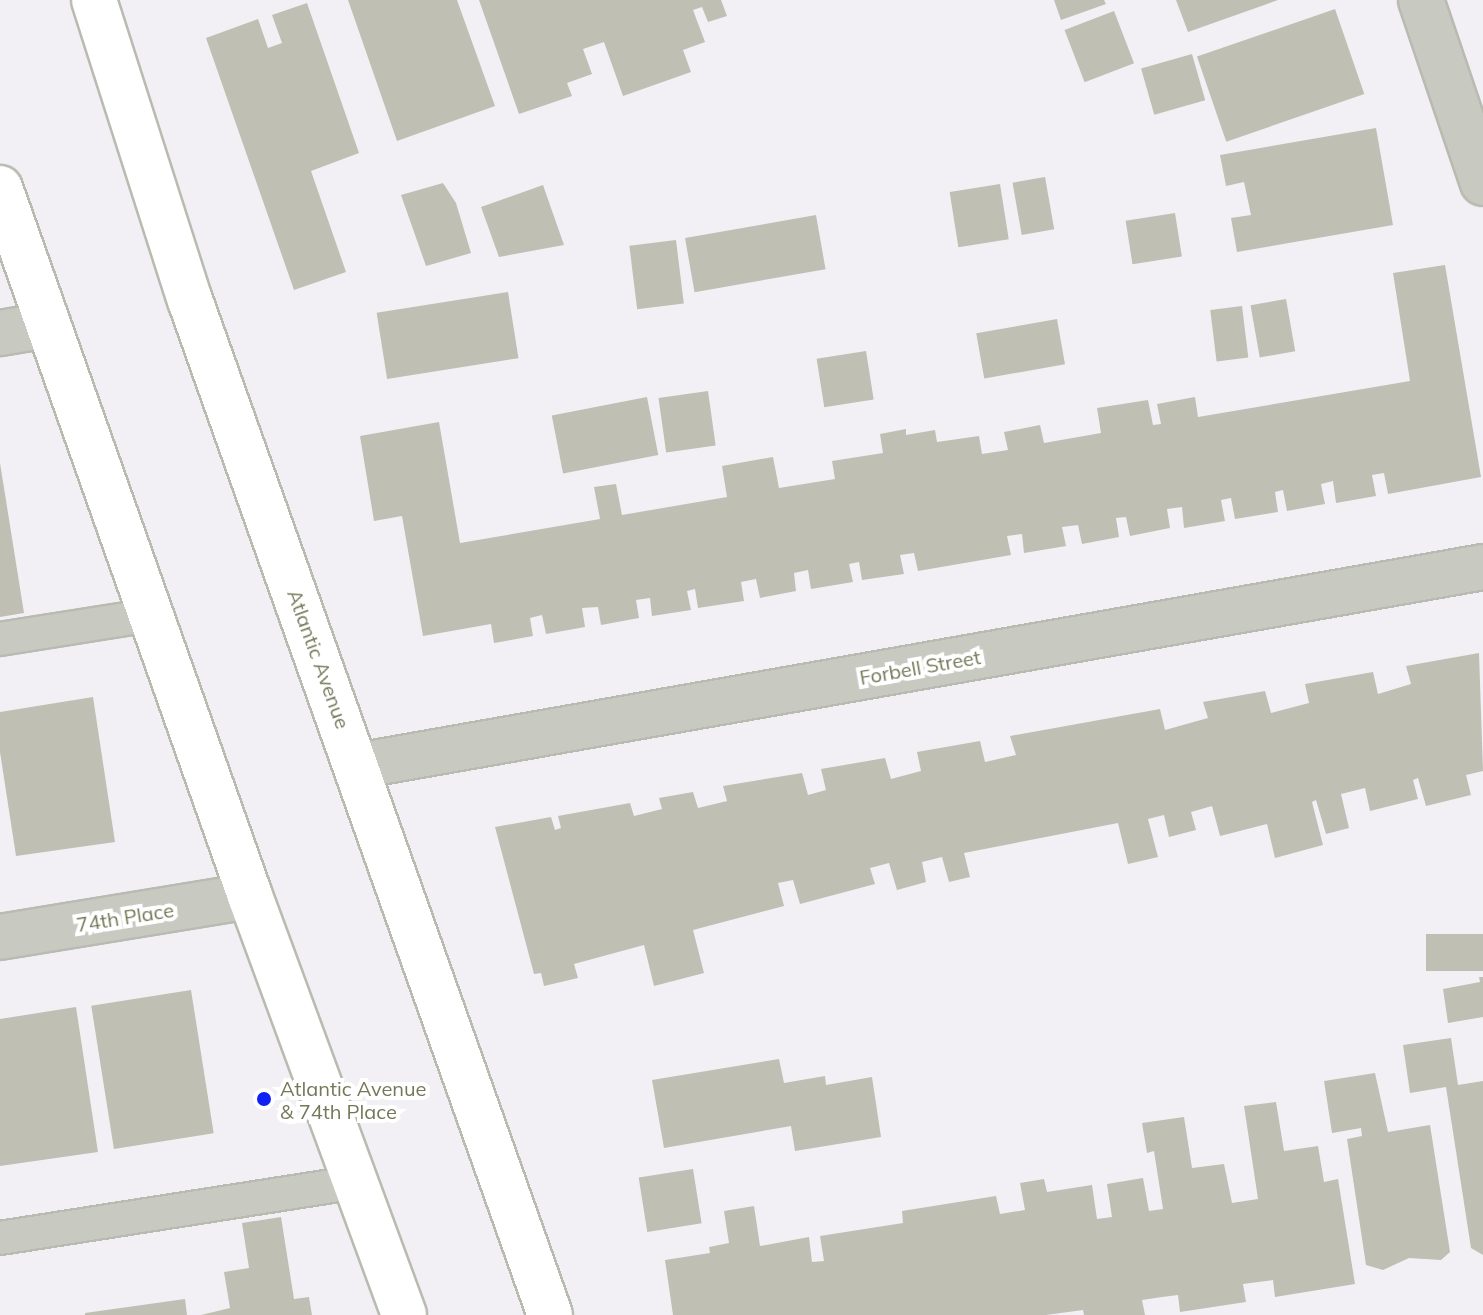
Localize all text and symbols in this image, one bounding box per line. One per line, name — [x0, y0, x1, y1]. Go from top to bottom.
street label: Atlantic Avenue — [283, 586, 355, 732]
street label: Forbell Street — [858, 645, 982, 689]
street label: 74th Place — [75, 897, 175, 937]
place label: Atlantic Avenue & 74th Place — [280, 1076, 426, 1123]
marker: Atlantic Avenue & 74th Place — [255, 1090, 273, 1108]

